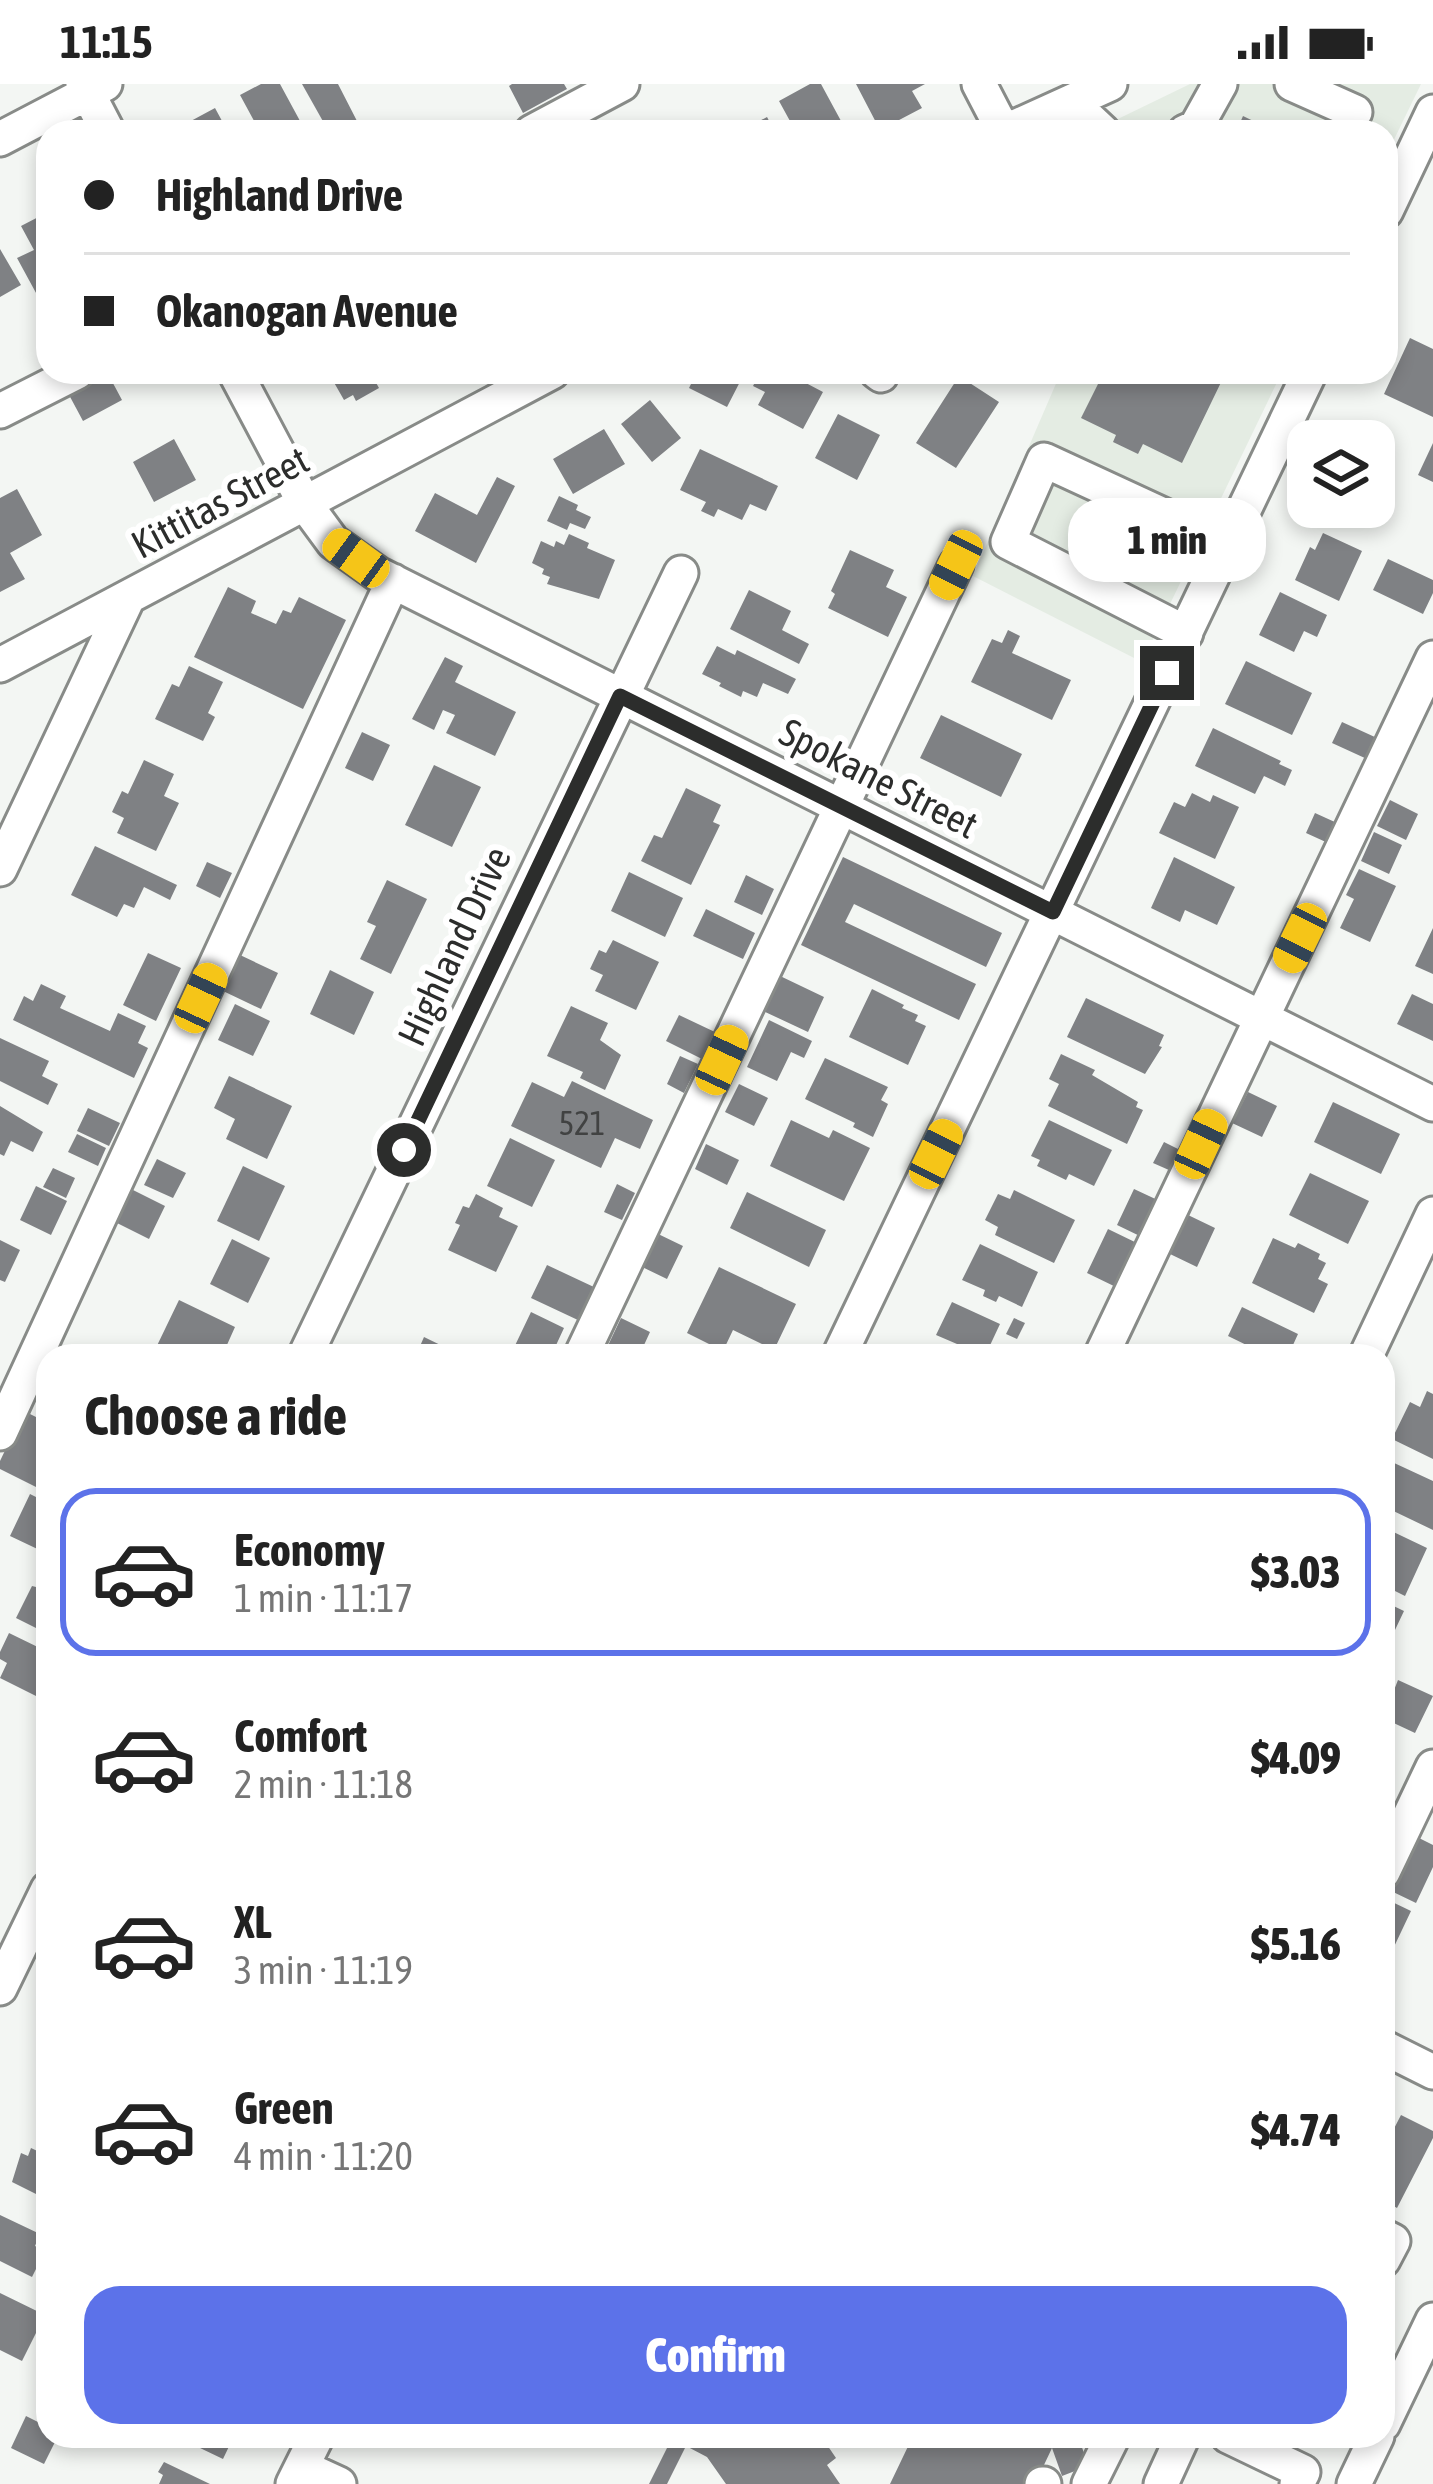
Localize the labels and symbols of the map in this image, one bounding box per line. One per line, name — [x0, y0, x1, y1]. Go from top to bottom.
street label: Kittitas Street — [124, 437, 316, 567]
callout: 1 min — [1068, 499, 1266, 583]
car — [316, 522, 396, 594]
car — [924, 525, 988, 605]
route end — [1140, 646, 1194, 700]
street label: Spokane Street — [773, 709, 985, 847]
street label: Highland Drive — [389, 840, 519, 1052]
car — [1268, 898, 1332, 978]
car — [169, 958, 233, 1038]
car — [690, 1020, 754, 1100]
house number: 521 — [559, 1104, 605, 1142]
car — [1169, 1104, 1233, 1184]
car — [904, 1114, 968, 1194]
route start — [377, 1123, 431, 1177]

